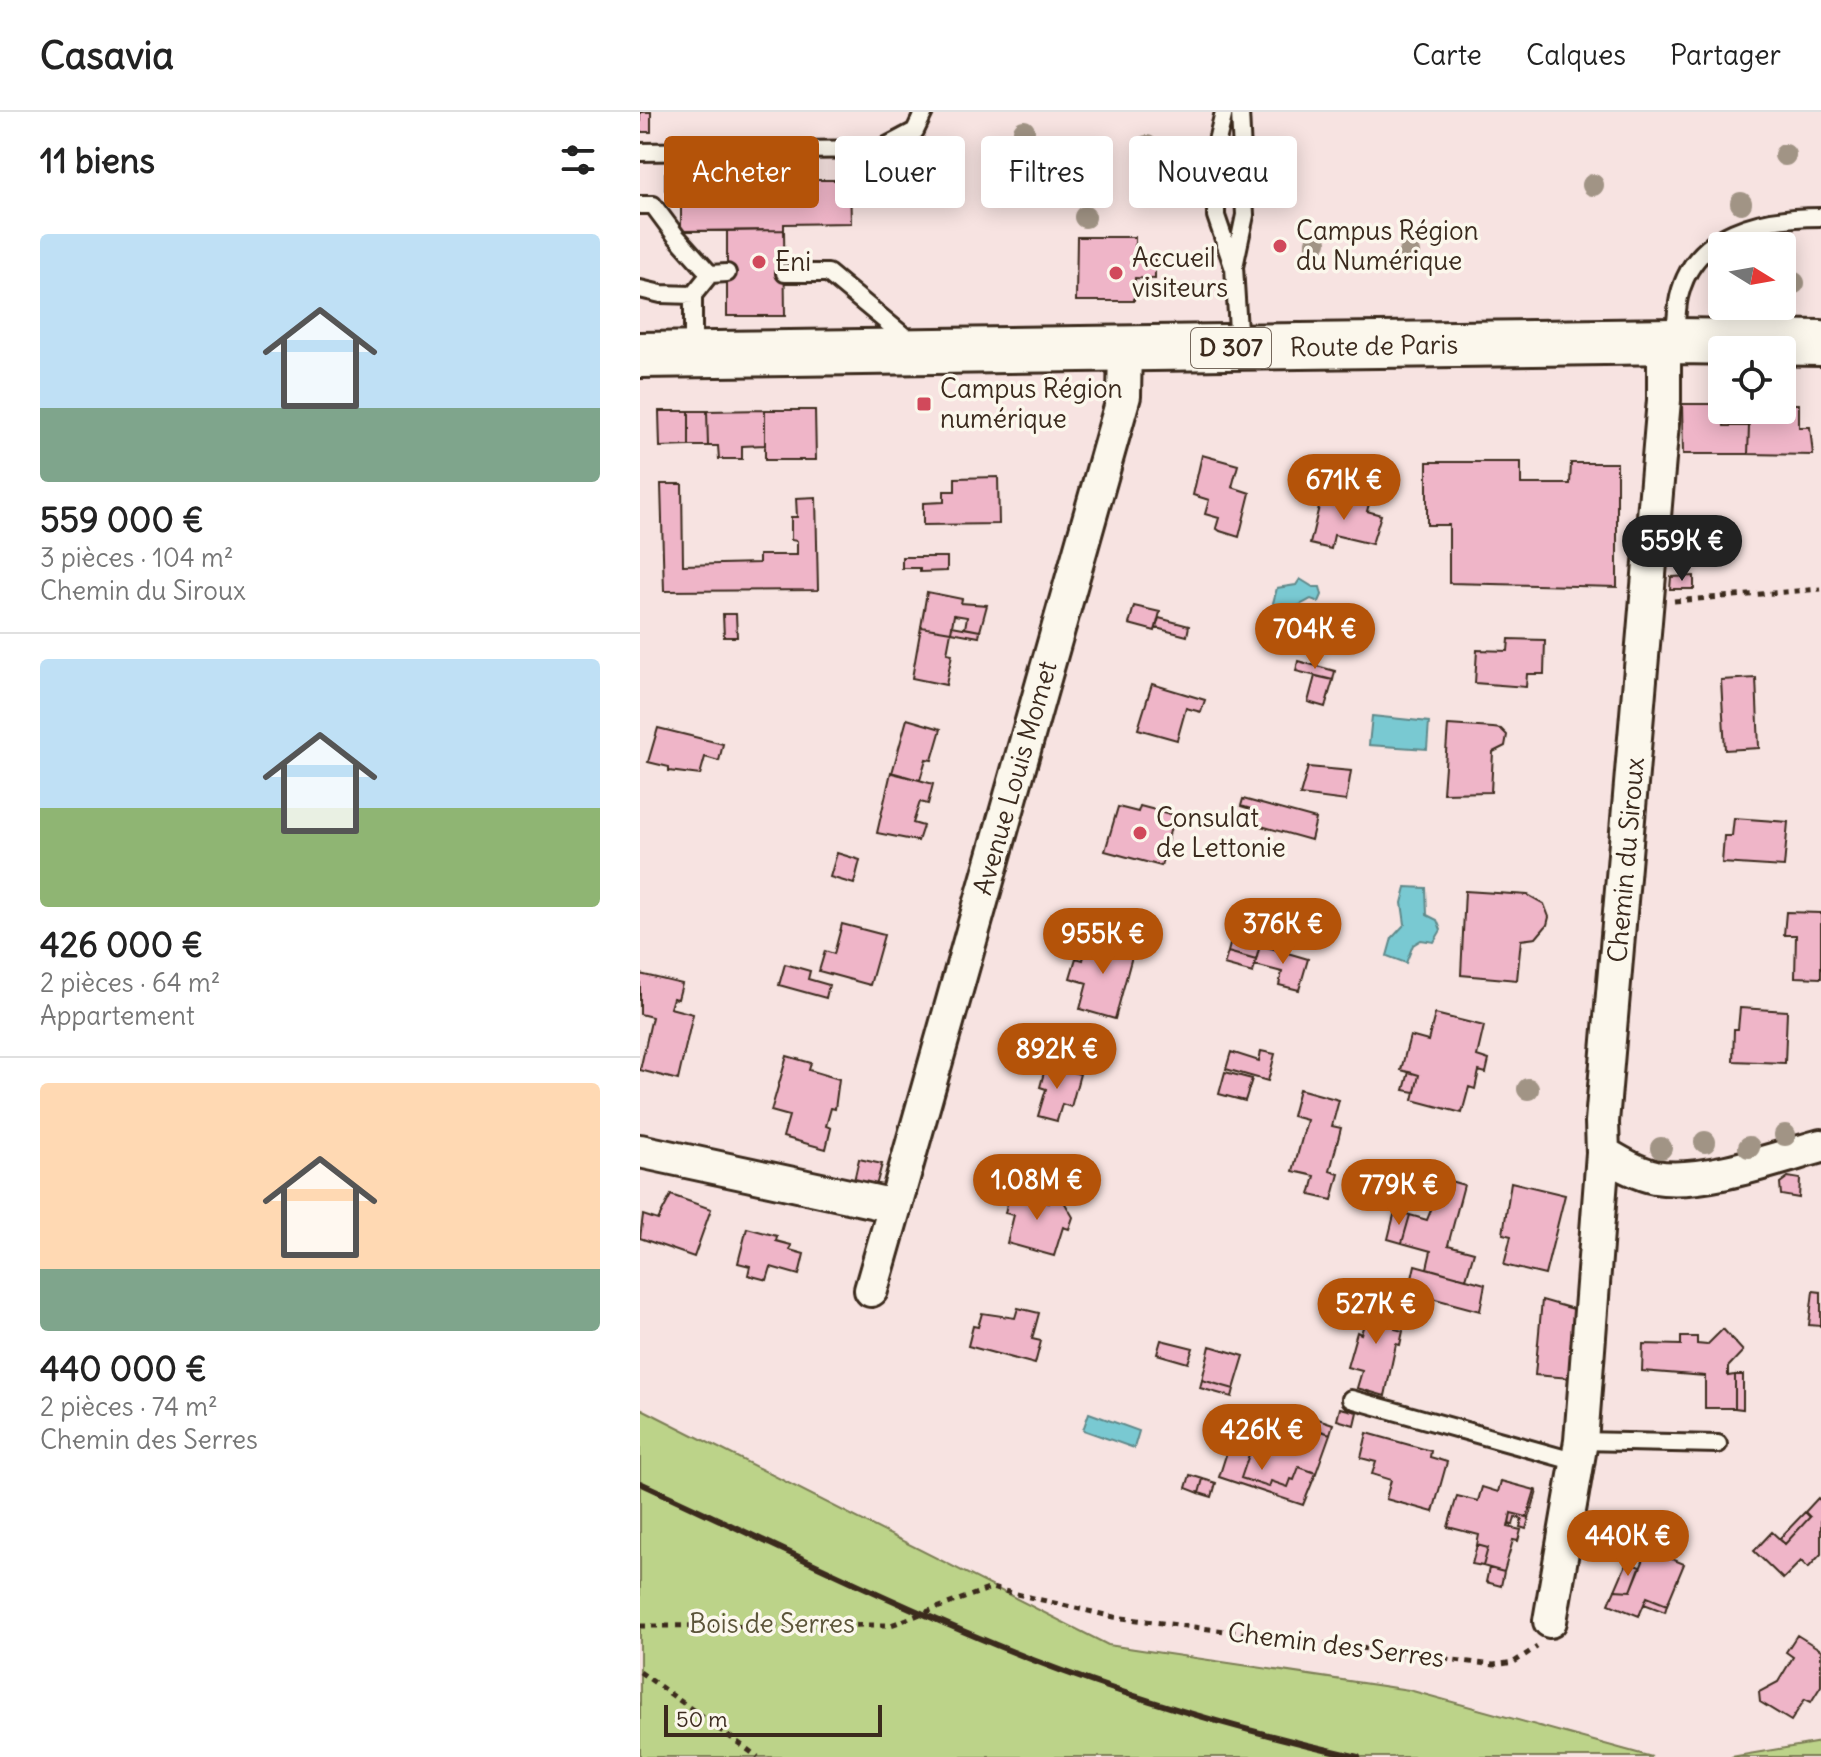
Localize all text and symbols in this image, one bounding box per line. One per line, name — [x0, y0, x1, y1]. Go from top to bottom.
text: Casavia — [40, 32, 174, 79]
text: Carte — [1412, 37, 1482, 73]
text: Calques — [1526, 37, 1626, 73]
text: Partager — [1670, 37, 1781, 73]
chip: Acheter — [664, 136, 819, 208]
chip: Louer — [835, 136, 965, 208]
chip: Filtres — [981, 136, 1113, 208]
chip: Nouveau — [1129, 136, 1297, 208]
icon: filters — [556, 138, 600, 182]
text: 11 biens — [40, 139, 155, 182]
place label: Campus Région du Numérique — [1296, 214, 1479, 277]
north arrow — [1708, 232, 1796, 320]
map controls — [1708, 232, 1796, 424]
marker: Campus Région du Numérique — [1271, 237, 1289, 255]
place label: Accueil visiteurs — [1132, 241, 1228, 304]
place label: Eni — [775, 245, 811, 278]
marker: Eni — [750, 253, 768, 271]
marker: Accueil visiteurs — [1107, 264, 1125, 282]
icon: home — [248, 286, 392, 430]
road number: D 307 — [1191, 328, 1271, 368]
street label: Route de Paris — [1290, 328, 1458, 363]
button: locate — [1708, 336, 1796, 424]
place label: Campus Région numérique — [940, 372, 1123, 435]
marker: Campus Région numérique — [915, 395, 933, 413]
pin: 671K € — [1279, 454, 1409, 522]
text: 671K € — [1305, 463, 1383, 496]
text: 559 000 € — [40, 498, 204, 541]
pin: 559K € — [1617, 515, 1747, 583]
text: 559K € — [1640, 524, 1724, 557]
text: 3 pièces · 104 m² — [40, 541, 234, 574]
text: Chemin du Siroux — [40, 574, 246, 607]
pin: 704K € — [1250, 603, 1380, 671]
text: 704K € — [1273, 612, 1357, 645]
street label: Avenue Louis Momet — [965, 657, 1064, 899]
icon: home — [248, 711, 392, 855]
street label: Chemin du Siroux — [1600, 756, 1651, 964]
place label: Consulat de Lettonie — [1156, 801, 1286, 864]
marker: Consulat de Lettonie — [1131, 824, 1149, 842]
pin: 376K € — [1218, 898, 1348, 966]
text: 376K € — [1242, 907, 1324, 940]
pin: 955K € — [1038, 908, 1168, 976]
text: 955K € — [1061, 917, 1145, 950]
text: 426 000 € — [40, 923, 203, 966]
text: 2 pièces · 64 m² — [40, 966, 221, 999]
text: Appartement — [40, 999, 195, 1032]
pin: 892K € — [992, 1023, 1122, 1091]
text: 892K € — [1015, 1032, 1099, 1065]
icon: home — [248, 1135, 392, 1279]
pin: 1.08M € — [963, 1154, 1111, 1222]
pin: 779K € — [1334, 1159, 1464, 1227]
text: 1.08M € — [991, 1163, 1083, 1196]
text: 779K € — [1359, 1168, 1439, 1201]
pin: 527K € — [1311, 1278, 1441, 1346]
text: 527K € — [1336, 1287, 1416, 1320]
text: 440 000 € — [40, 1347, 207, 1390]
text: 2 pièces · 74 m² — [40, 1390, 218, 1423]
pin: 426K € — [1197, 1404, 1327, 1472]
text: 426K € — [1220, 1413, 1304, 1446]
text: Chemin des Serres — [40, 1423, 258, 1456]
pin: 440K € — [1563, 1510, 1693, 1578]
text: 440K € — [1585, 1519, 1671, 1552]
park label: Bois de Serres — [689, 1607, 855, 1640]
street label: Chemin des Serres — [1226, 1615, 1446, 1674]
scale bar — [664, 1701, 882, 1737]
text: 50 m — [676, 1705, 728, 1733]

